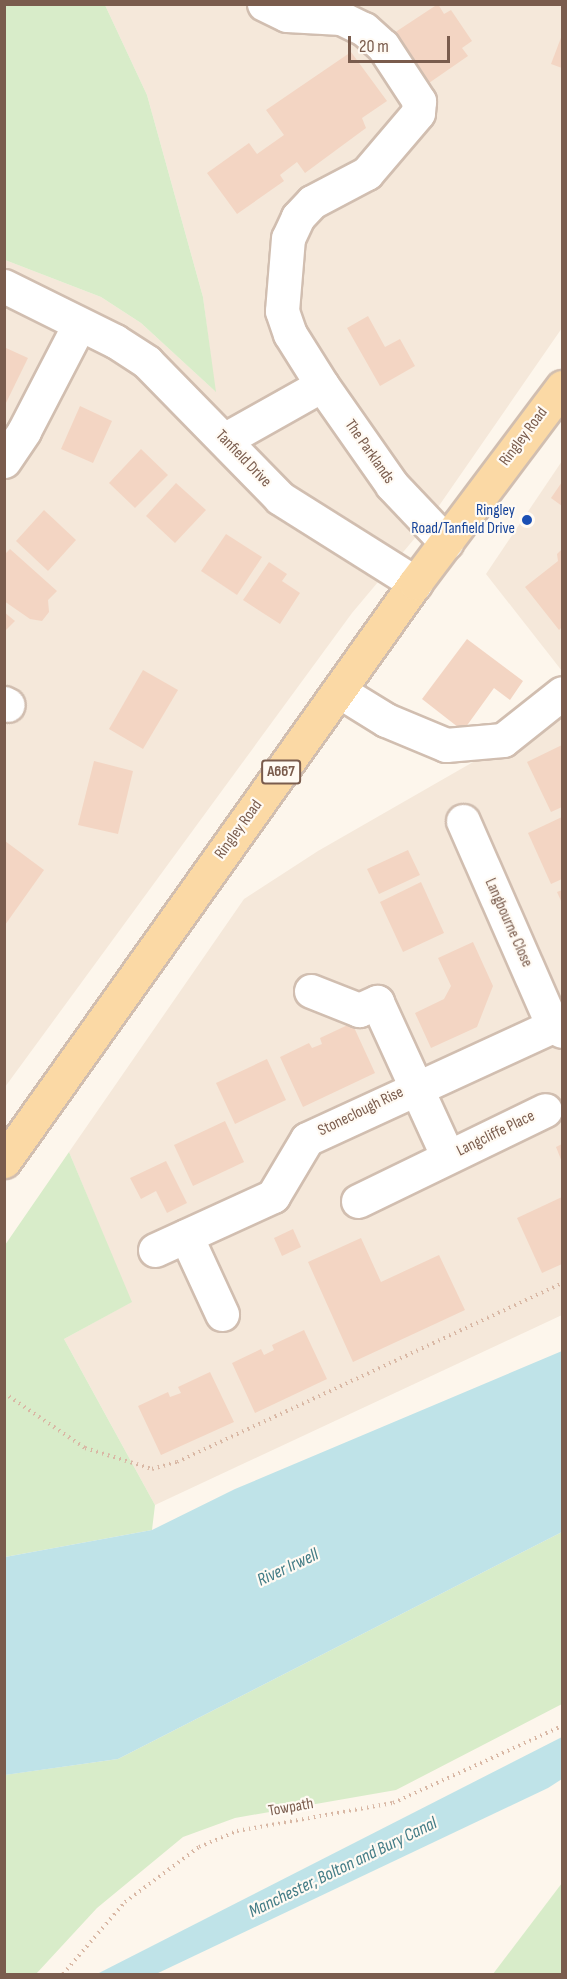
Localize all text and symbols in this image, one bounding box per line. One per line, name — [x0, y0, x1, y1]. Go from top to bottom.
scale bar — [351, 24, 453, 62]
text: 20 m — [359, 36, 389, 57]
street label: Ringley Road — [496, 404, 552, 470]
street label: The Parklands — [340, 416, 398, 488]
street label: Tanfield Drive — [211, 426, 275, 492]
place label: Ringley Road/Tanfield Drive — [411, 501, 515, 539]
marker: Ringley Road/Tanfield Drive — [520, 513, 534, 527]
road number: A667 — [260, 760, 302, 784]
street label: Ringley Road — [211, 797, 267, 863]
street label: Langbourne Close — [480, 876, 536, 970]
street label: Stoneclough Rise — [315, 1083, 407, 1141]
street label: Langcliffe Place — [454, 1107, 538, 1161]
water label: River Irwell — [254, 1544, 322, 1592]
street label: Towpath — [267, 1795, 315, 1821]
water label: Manchester, Bolton and Bury Canal — [245, 1813, 441, 1923]

